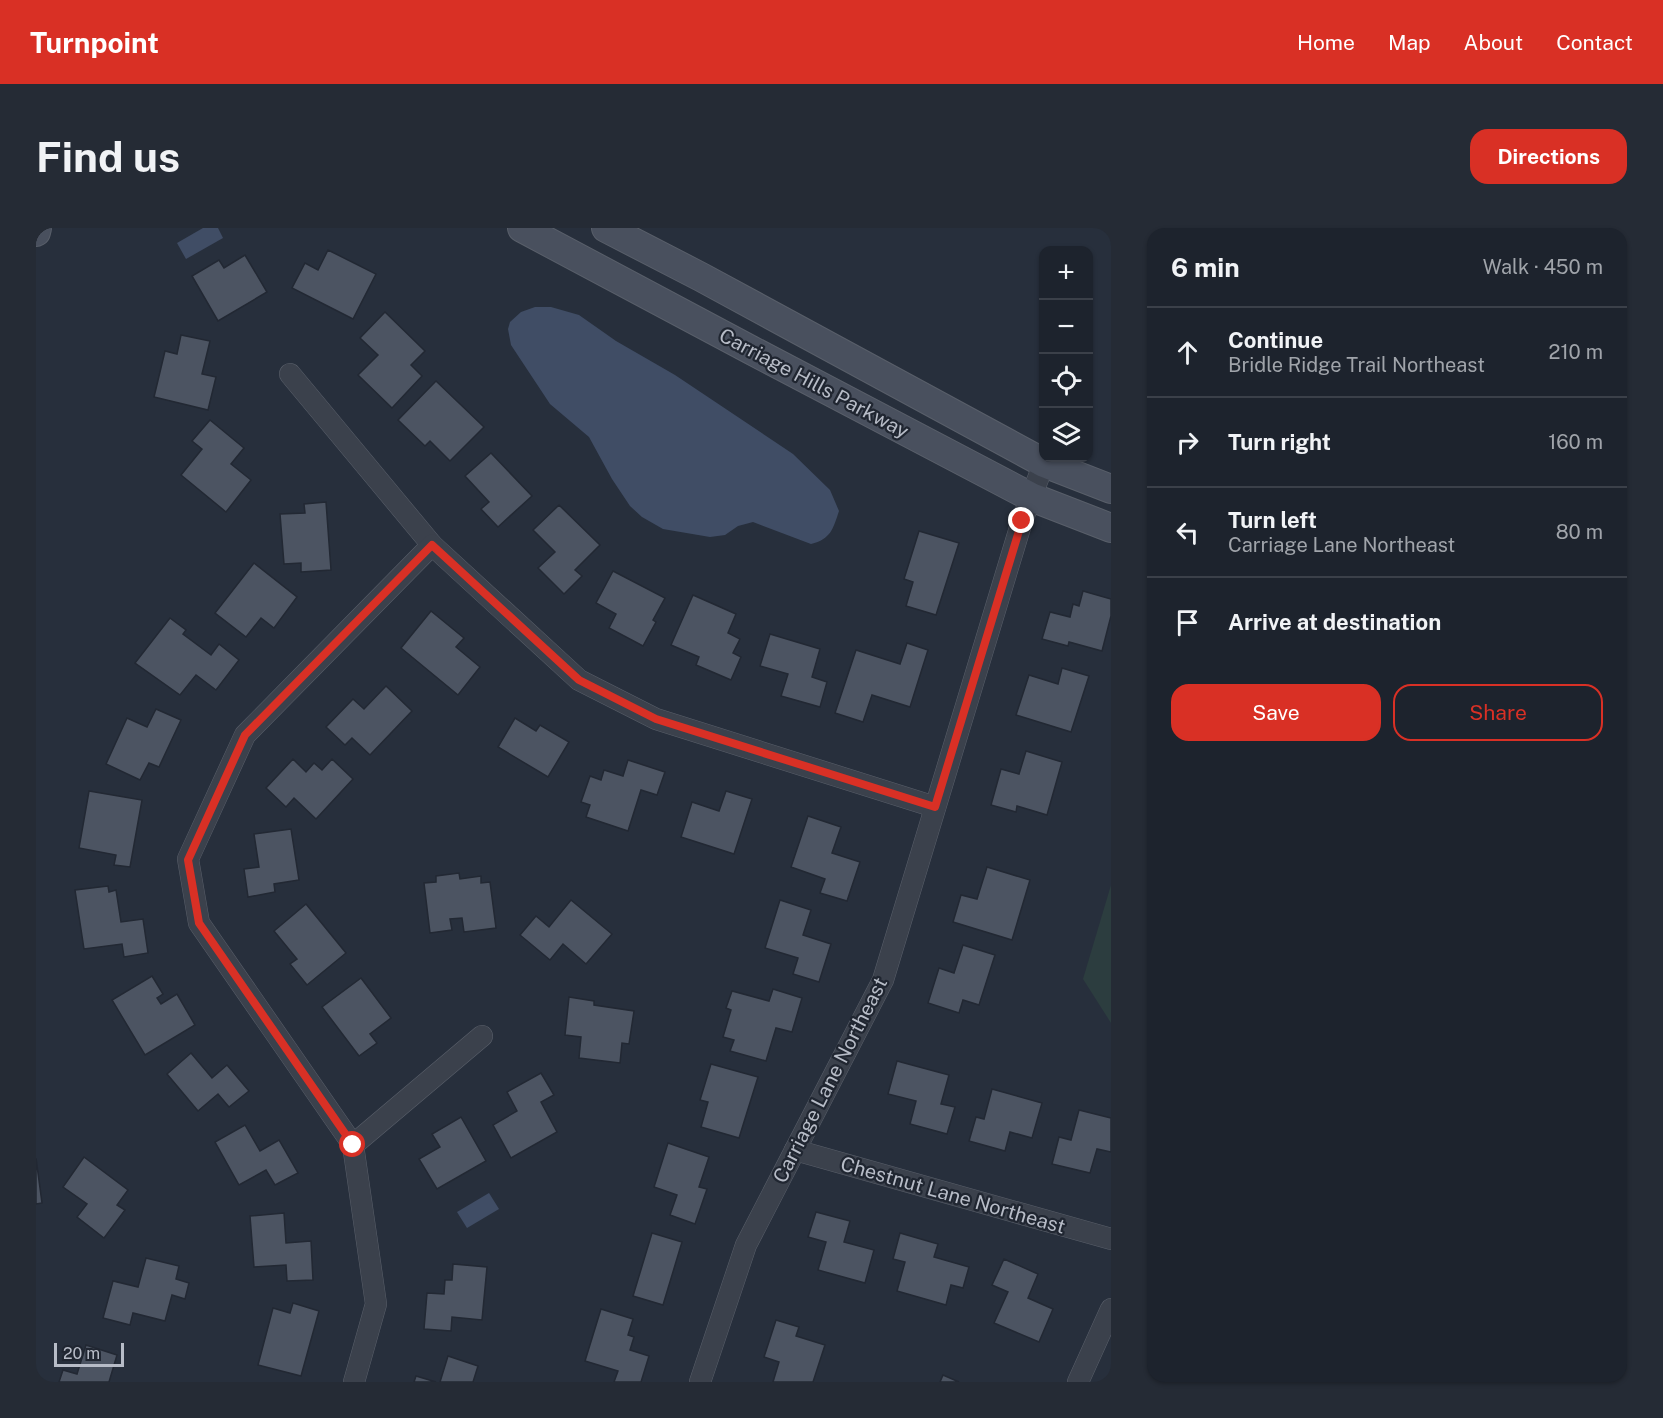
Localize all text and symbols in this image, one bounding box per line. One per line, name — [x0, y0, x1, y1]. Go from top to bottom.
text: Turnpoint — [30, 26, 159, 59]
text: Home — [1297, 30, 1355, 55]
text: Map — [1388, 30, 1431, 55]
text: About — [1464, 30, 1523, 55]
text: Contact — [1556, 30, 1633, 55]
button: Directions — [1470, 129, 1627, 184]
text: Find us — [36, 132, 180, 181]
map controls — [1039, 246, 1093, 462]
button: + — [1039, 246, 1093, 300]
text: 6 min — [1171, 252, 1240, 283]
text: Walk · 450 m — [1483, 255, 1603, 279]
button: − — [1039, 300, 1093, 354]
street label: Carriage Hills Parkway — [715, 323, 913, 443]
text: Continue — [1228, 327, 1323, 353]
icon: ahead — [1171, 336, 1204, 369]
text: 210 m — [1549, 340, 1603, 364]
text: Bridle Ridge Trail Northeast — [1228, 353, 1485, 377]
button: locate — [1039, 354, 1093, 408]
button: layers — [1039, 408, 1093, 462]
icon: right — [1171, 426, 1204, 459]
text: Turn right — [1228, 429, 1331, 455]
text: 160 m — [1548, 430, 1603, 454]
route end — [1008, 507, 1034, 533]
text: Turn left — [1228, 507, 1317, 533]
icon: left — [1171, 516, 1204, 549]
text: 80 m — [1556, 520, 1603, 544]
text: Carriage Lane Northeast — [1228, 533, 1455, 557]
icon: arrive — [1171, 606, 1204, 639]
text: Arrive at destination — [1228, 609, 1441, 635]
button: Save — [1171, 684, 1381, 741]
button: Share — [1393, 684, 1603, 741]
street label: Carriage Lane Northeast — [768, 973, 892, 1187]
route start — [339, 1131, 365, 1157]
street label: Chestnut Lane Northeast — [838, 1151, 1068, 1239]
scale bar — [54, 1340, 124, 1368]
text: 20 m — [63, 1344, 100, 1363]

